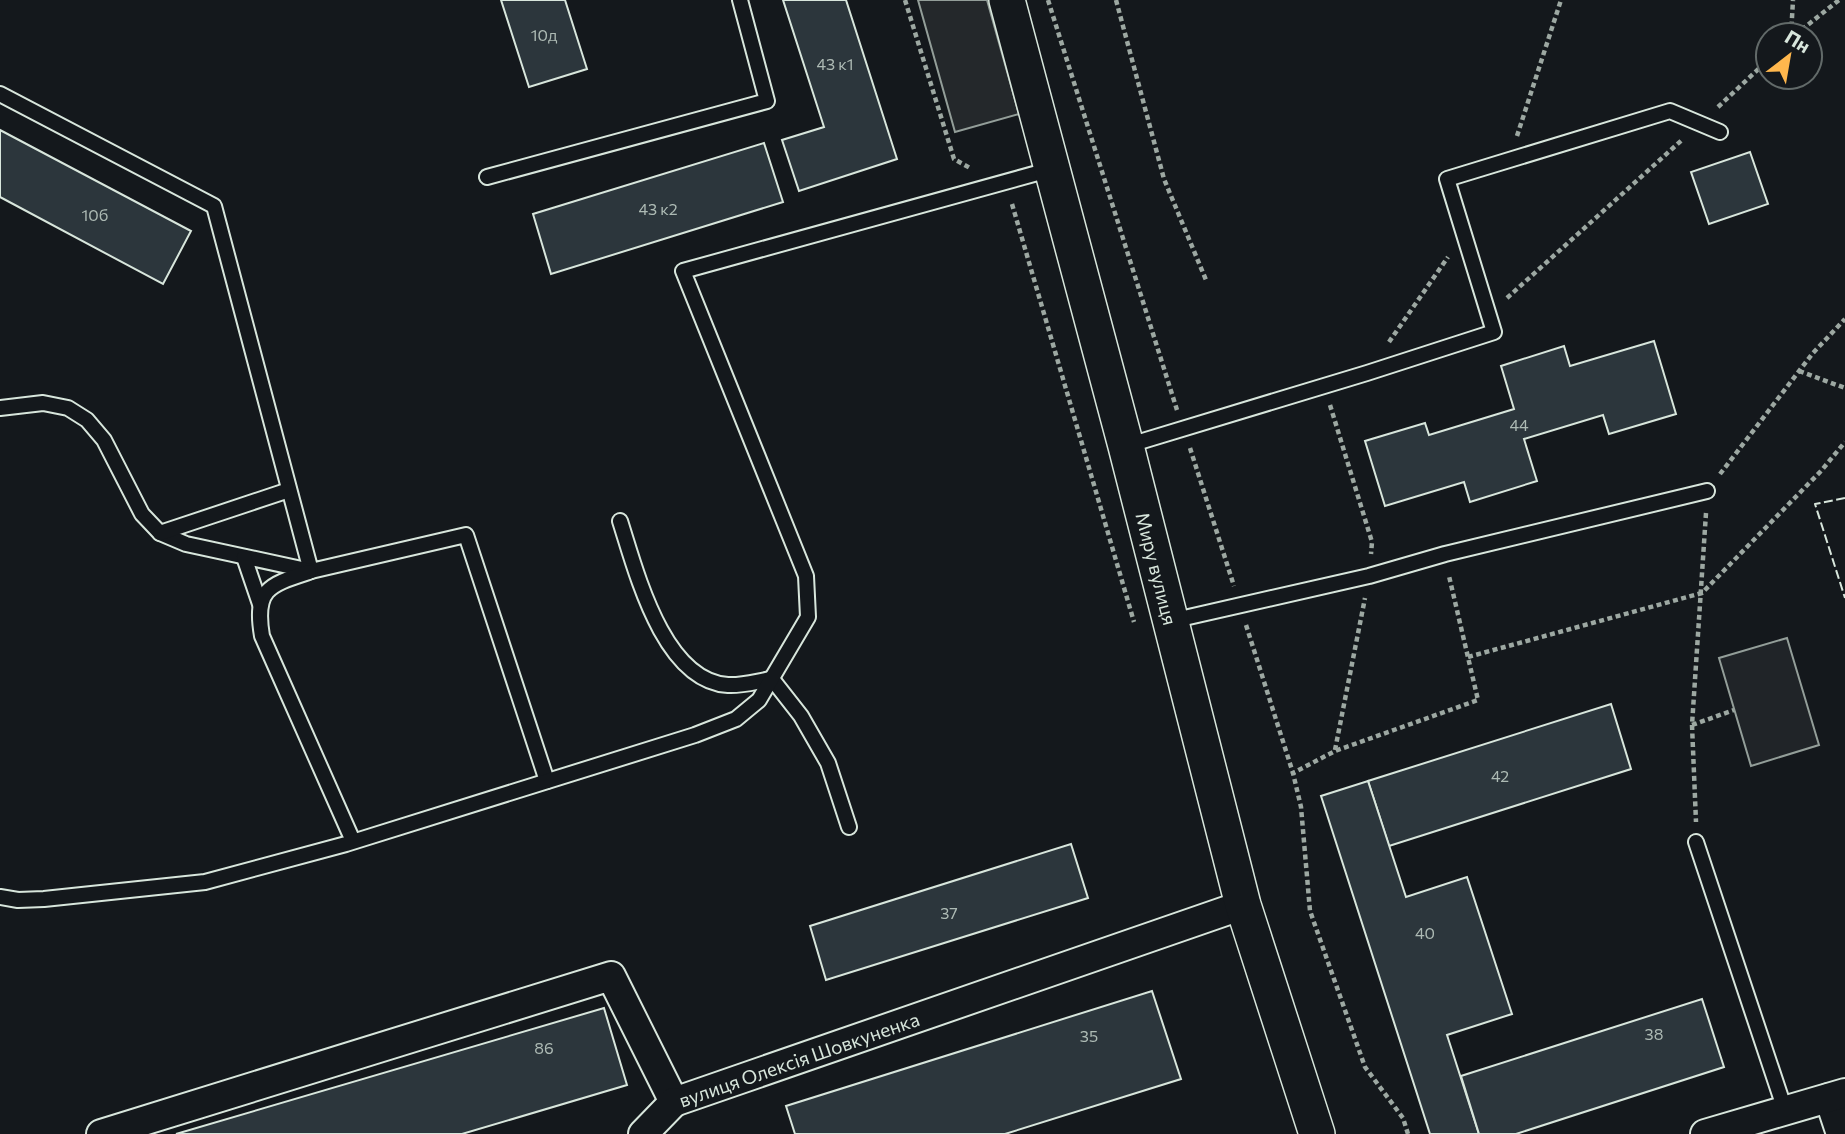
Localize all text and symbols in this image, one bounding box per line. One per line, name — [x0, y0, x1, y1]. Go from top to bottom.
north arrow — [1754, 21, 1824, 91]
house number: 10д — [531, 25, 558, 44]
text: Пн — [1781, 25, 1815, 57]
house number: 43 к1 — [816, 54, 854, 73]
house number: 43 к2 — [638, 199, 678, 218]
house number: 10б — [82, 205, 108, 224]
house number: 44 — [1509, 415, 1529, 434]
street label: Миру вулиця — [1132, 510, 1183, 627]
house number: 42 — [1491, 766, 1509, 785]
house number: 37 — [940, 903, 958, 922]
house number: 40 — [1415, 923, 1435, 942]
street label: вулиця Олексія Шовкуненка — [676, 1007, 922, 1111]
house number: 38 — [1645, 1024, 1663, 1043]
house number: 35 — [1080, 1026, 1098, 1045]
house number: 86 — [534, 1038, 554, 1057]

